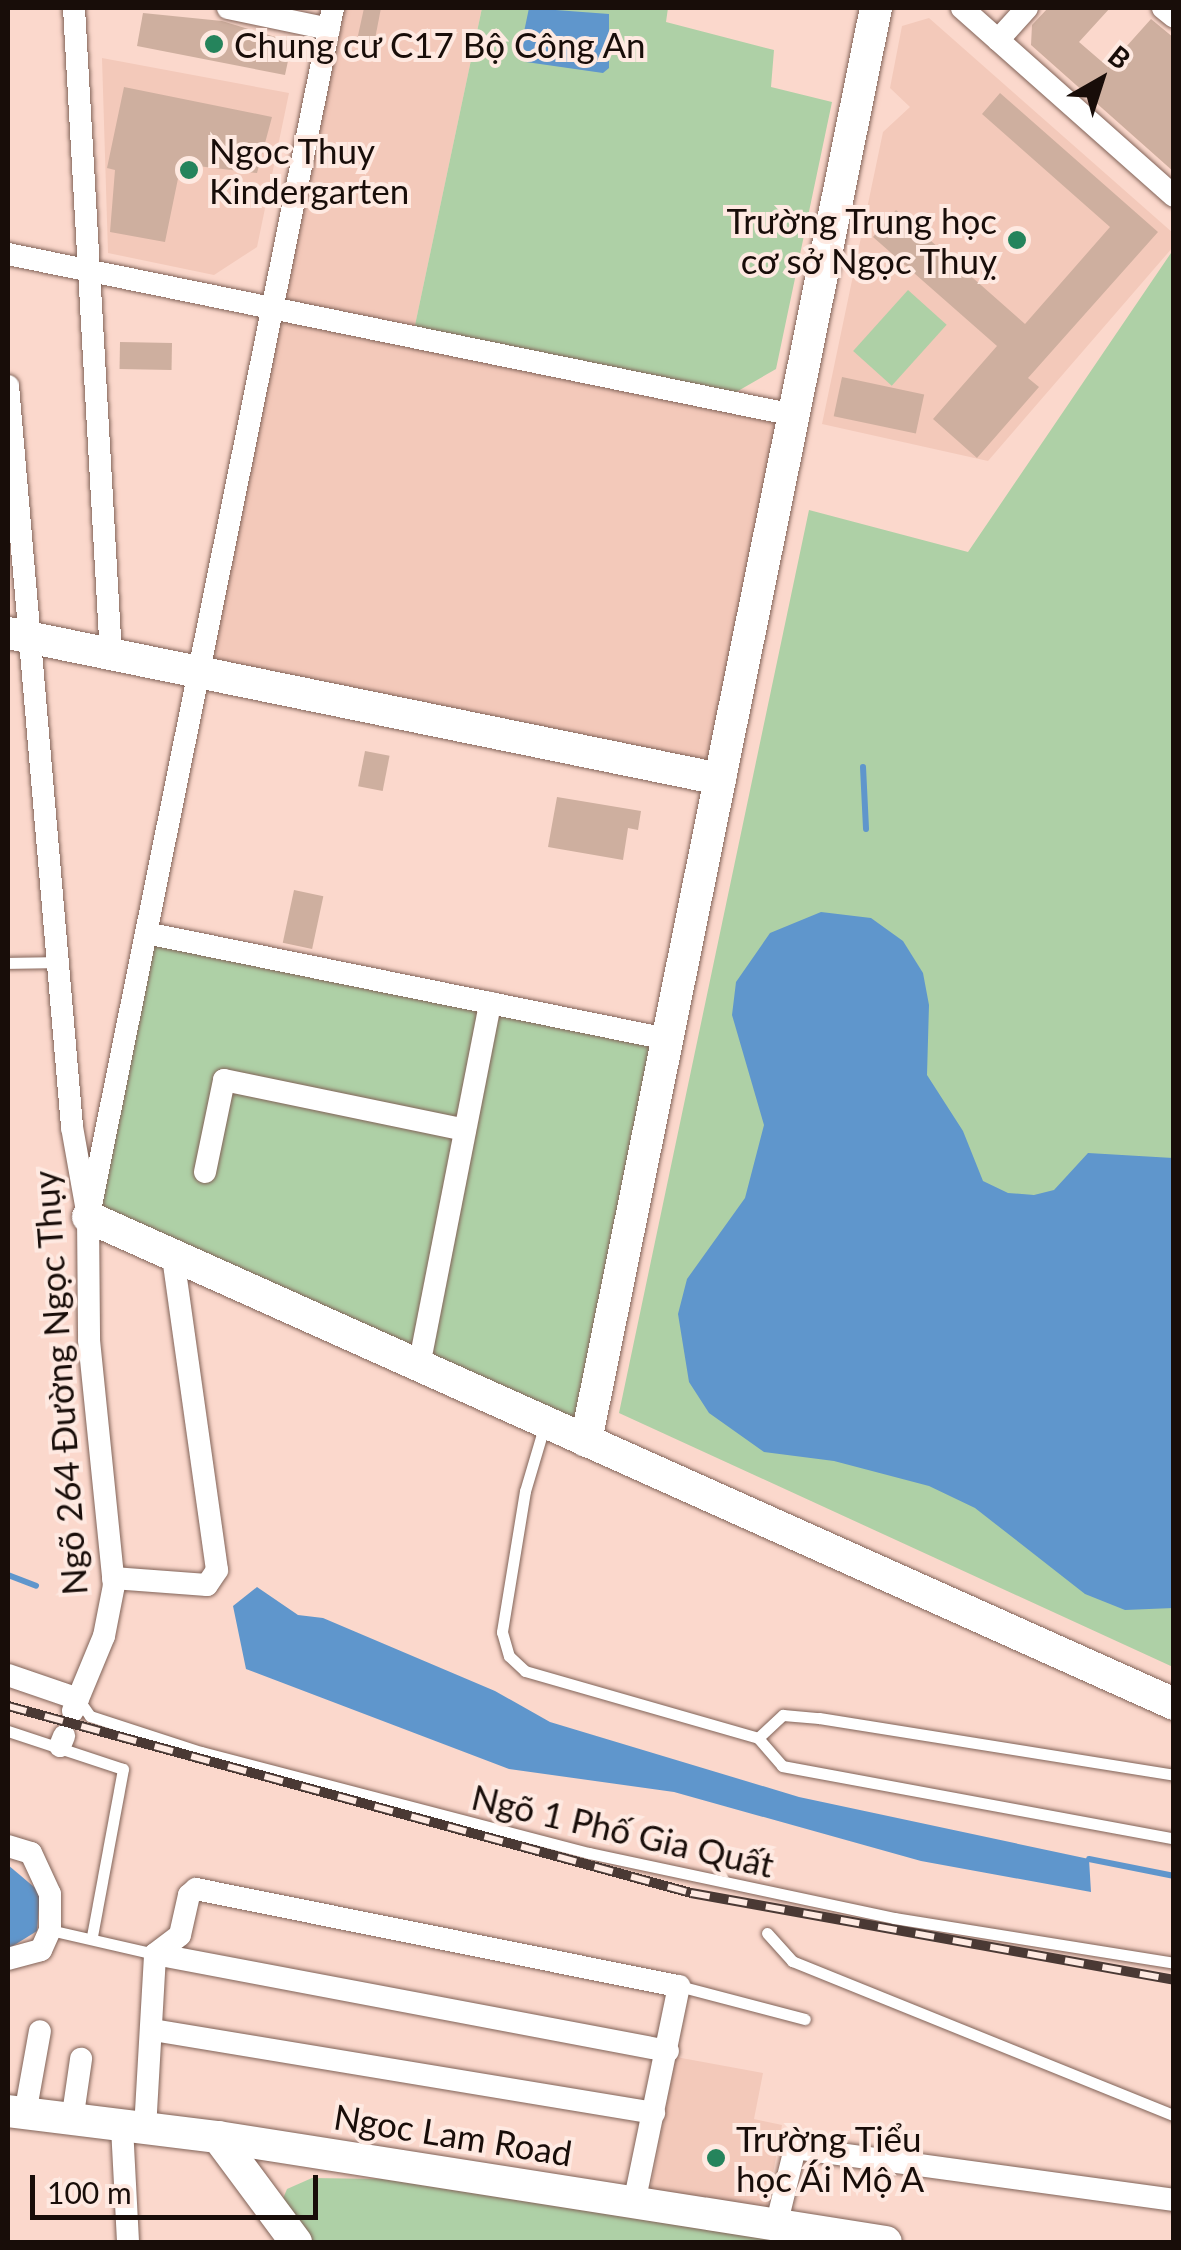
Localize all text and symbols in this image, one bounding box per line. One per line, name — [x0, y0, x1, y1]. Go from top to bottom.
place label: Chung cư C17 Bộ Công An — [234, 23, 648, 65]
north arrow — [1051, 30, 1151, 130]
marker: Chung cư C17 Bộ Công An — [203, 33, 225, 55]
text: B — [1102, 38, 1138, 76]
place label: Ngoc Thuy Kindergarten — [209, 129, 409, 211]
marker: Ngoc Thuy Kindergarten — [178, 159, 200, 181]
place label: Trường Trung học cơ sở Ngọc Thuỵ — [725, 199, 997, 281]
marker: Trường Trung học cơ sở Ngọc Thuỵ — [1006, 229, 1028, 251]
street label: Ngõ 264 Đường Ngọc Thụy — [23, 1169, 95, 1597]
street label: Ngõ 1 Phố Gia Quất — [468, 1775, 778, 1885]
street label: Ngoc Lam Road — [331, 2094, 575, 2174]
place label: Trường Tiểu học Ái Mộ A — [736, 2117, 926, 2199]
marker: Trường Tiểu học Ái Mộ A — [705, 2147, 727, 2169]
scale bar — [35, 2155, 322, 2217]
text: 100 m — [47, 2174, 132, 2210]

